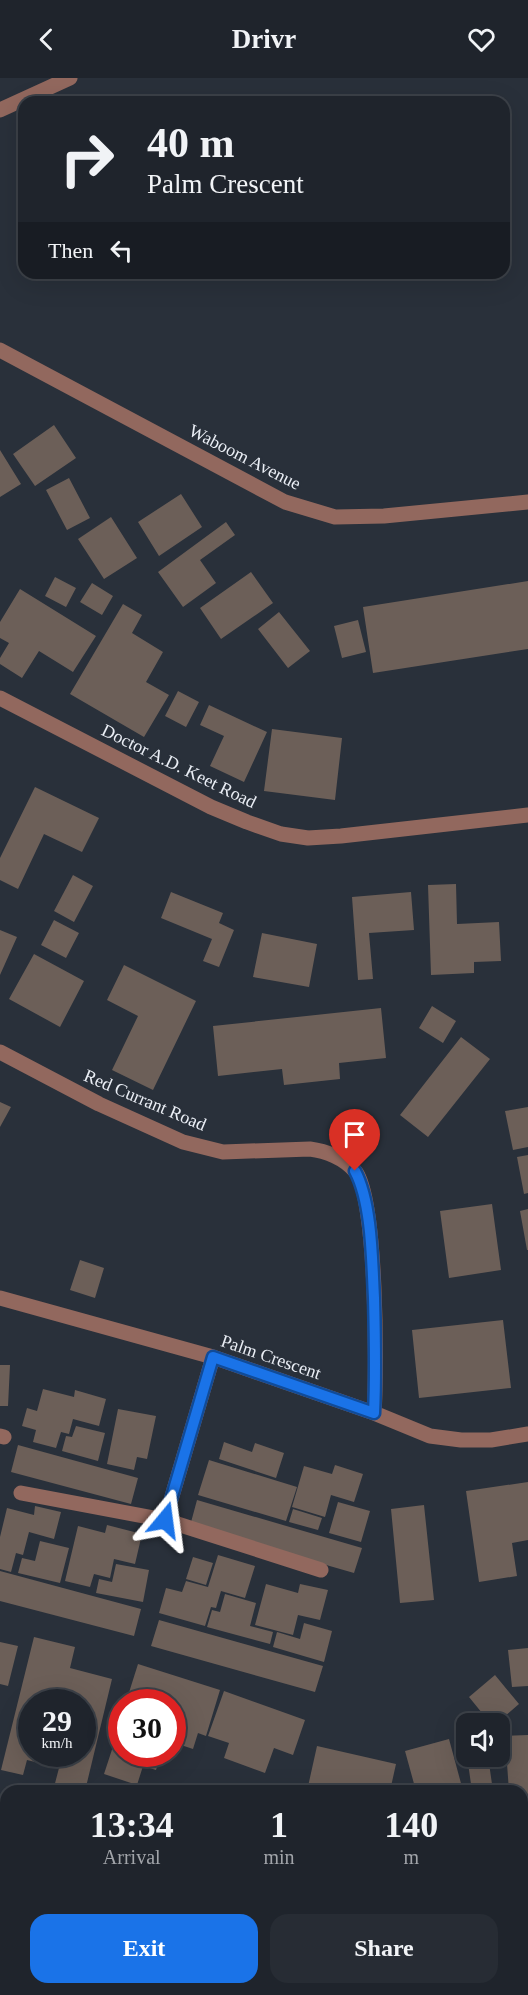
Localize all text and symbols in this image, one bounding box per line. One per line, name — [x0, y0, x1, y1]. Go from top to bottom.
icon: back — [30, 23, 63, 56]
icon: heart — [465, 23, 498, 56]
text: Drivr — [232, 24, 296, 54]
icon: right — [48, 120, 126, 198]
text: 40 m — [147, 120, 235, 166]
text: Palm Crescent — [147, 169, 304, 199]
icon: left — [105, 234, 138, 267]
text: Then — [48, 238, 93, 263]
street label: Waboom Avenue — [186, 420, 304, 494]
street label: Doctor A.D. Keet Road — [98, 720, 260, 812]
street label: Red Currant Road — [81, 1065, 209, 1135]
pin — [329, 1109, 380, 1171]
icon: arrive — [338, 1118, 371, 1151]
street label: Palm Crescent — [218, 1331, 324, 1383]
position arrow — [133, 1488, 197, 1552]
speed limit sign: 30 — [108, 1689, 186, 1767]
text: 29 — [42, 1704, 72, 1737]
map controls — [456, 1713, 510, 1767]
button: sound — [456, 1713, 510, 1767]
text: km/h — [42, 1735, 72, 1751]
text: 13:34 — [90, 1805, 174, 1845]
text: 1 — [270, 1805, 288, 1845]
text: 140 — [384, 1805, 438, 1845]
text: Arrival — [103, 1846, 161, 1868]
text: min — [263, 1846, 295, 1868]
text: m — [404, 1846, 419, 1868]
button: Exit — [30, 1914, 258, 1983]
button: Share — [270, 1914, 498, 1983]

